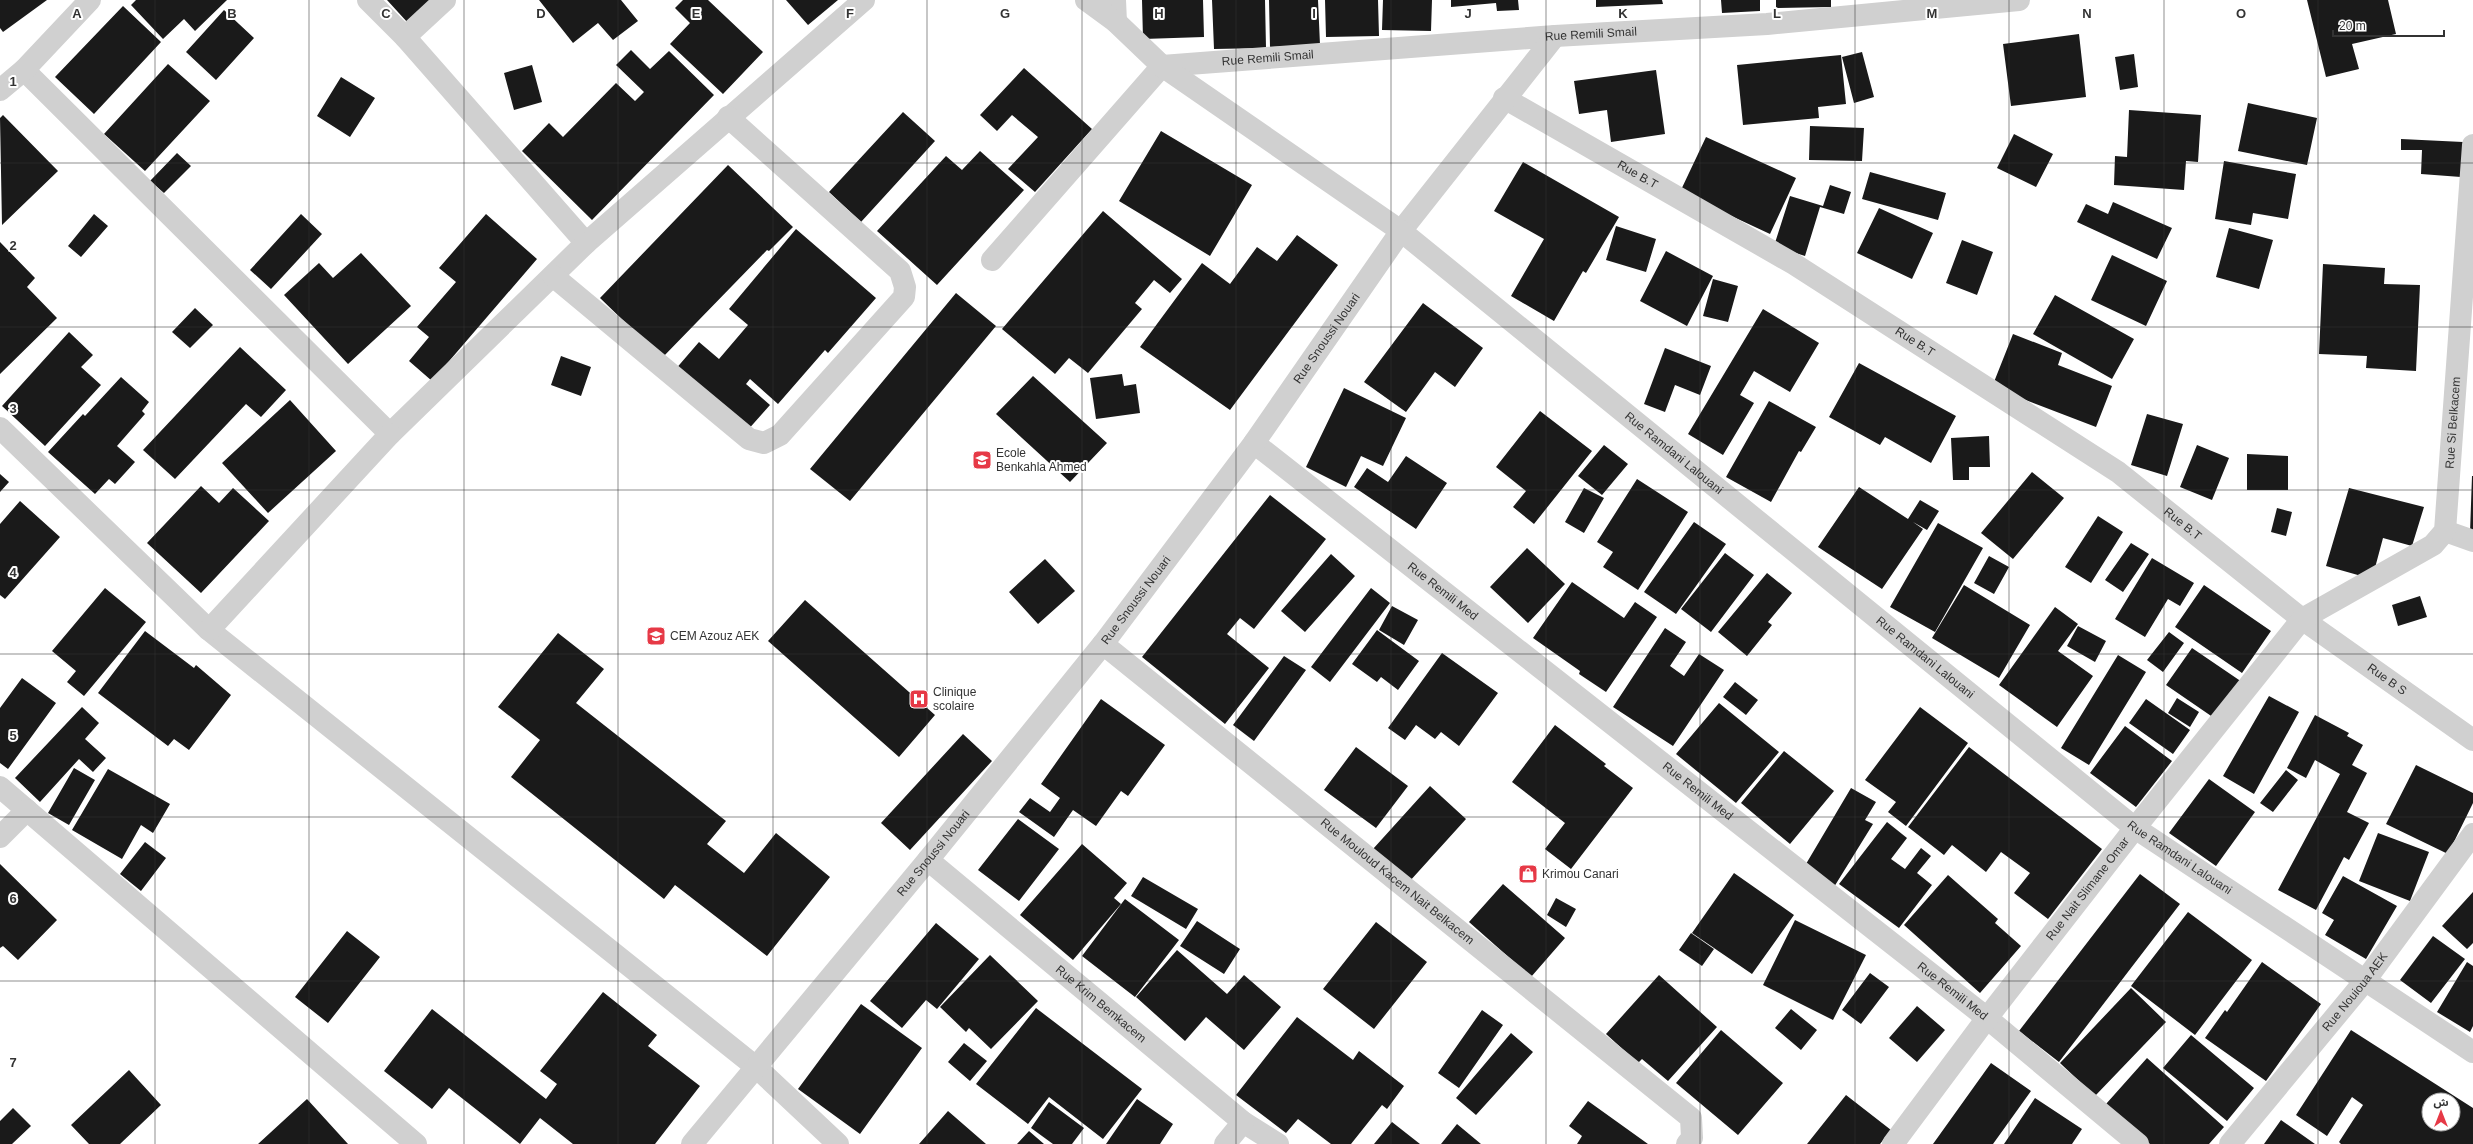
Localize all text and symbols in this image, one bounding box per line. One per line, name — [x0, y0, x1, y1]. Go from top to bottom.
text: A — [72, 6, 82, 21]
text: B — [227, 6, 237, 21]
text: C — [381, 6, 391, 21]
text: D — [536, 6, 546, 21]
text: E — [692, 6, 701, 21]
text: F — [846, 6, 854, 21]
text: G — [1000, 6, 1010, 21]
text: H — [1154, 6, 1164, 21]
text: I — [1312, 6, 1316, 21]
text: J — [1464, 6, 1472, 21]
text: K — [1618, 6, 1628, 21]
text: L — [1773, 6, 1781, 21]
text: M — [1927, 6, 1937, 21]
text: N — [2082, 6, 2092, 21]
text: O — [2236, 6, 2246, 21]
scale bar — [2333, 12, 2444, 38]
text: 20 m — [2339, 19, 2366, 33]
street label: Rue Remili Smail — [1544, 24, 1637, 44]
street label: Rue Remili Smail — [1221, 47, 1314, 68]
text: 1 — [9, 74, 17, 89]
street label: Rue B.T — [1615, 157, 1661, 192]
text: 2 — [9, 238, 17, 253]
street label: Rue Snoussi Nouari — [1290, 290, 1363, 386]
street label: Rue B.T — [1893, 324, 1938, 360]
street label: Rue Si Belkacem — [2443, 376, 2463, 469]
text: 3 — [9, 401, 17, 416]
street label: Rue Ramdani Lalouani — [1622, 409, 1726, 497]
place label: Ecole Benkahla Ahmed — [996, 446, 1087, 474]
school or university icon: Ecole Benkahla Ahmed — [971, 449, 993, 471]
street label: Rue B.T — [2161, 504, 2205, 543]
street label: Rue Snoussi Nouari — [1098, 553, 1174, 647]
street label: Rue Remili Med — [1405, 559, 1481, 623]
text: 4 — [9, 565, 17, 580]
street label: Rue Ramdani Lalouani — [1873, 613, 1977, 701]
school or university icon: CEM Azouz AEK — [645, 625, 667, 647]
place label: CEM Azouz AEK — [670, 629, 759, 643]
street label: Rue B S — [2365, 661, 2409, 698]
place label: Clinique scolaire — [933, 685, 977, 713]
hospital icon: Clinique scolaire — [908, 688, 930, 710]
text: 5 — [9, 728, 17, 743]
street label: Rue Remili Med — [1660, 759, 1736, 823]
street label: Rue Snoussi Nouari — [894, 807, 973, 899]
street label: Rue Mouloud Kacem Nait Belkacem — [1318, 815, 1477, 947]
street label: Rue Ramdani Lalouani — [2125, 818, 2235, 897]
street label: Rue Nait Slimane Omar — [2043, 834, 2132, 943]
shop icon: Krimou Canari — [1517, 863, 1539, 885]
place label: Krimou Canari — [1542, 867, 1619, 881]
text: 6 — [9, 891, 17, 906]
street label: Rue Nouioua AEK — [2319, 950, 2391, 1034]
street label: Rue Remili Med — [1915, 959, 1991, 1023]
street label: Rue Krim Bemkacem — [1053, 962, 1149, 1046]
text: 7 — [9, 1055, 17, 1070]
north arrow — [2421, 1092, 2461, 1132]
text: ش — [2433, 1096, 2449, 1109]

